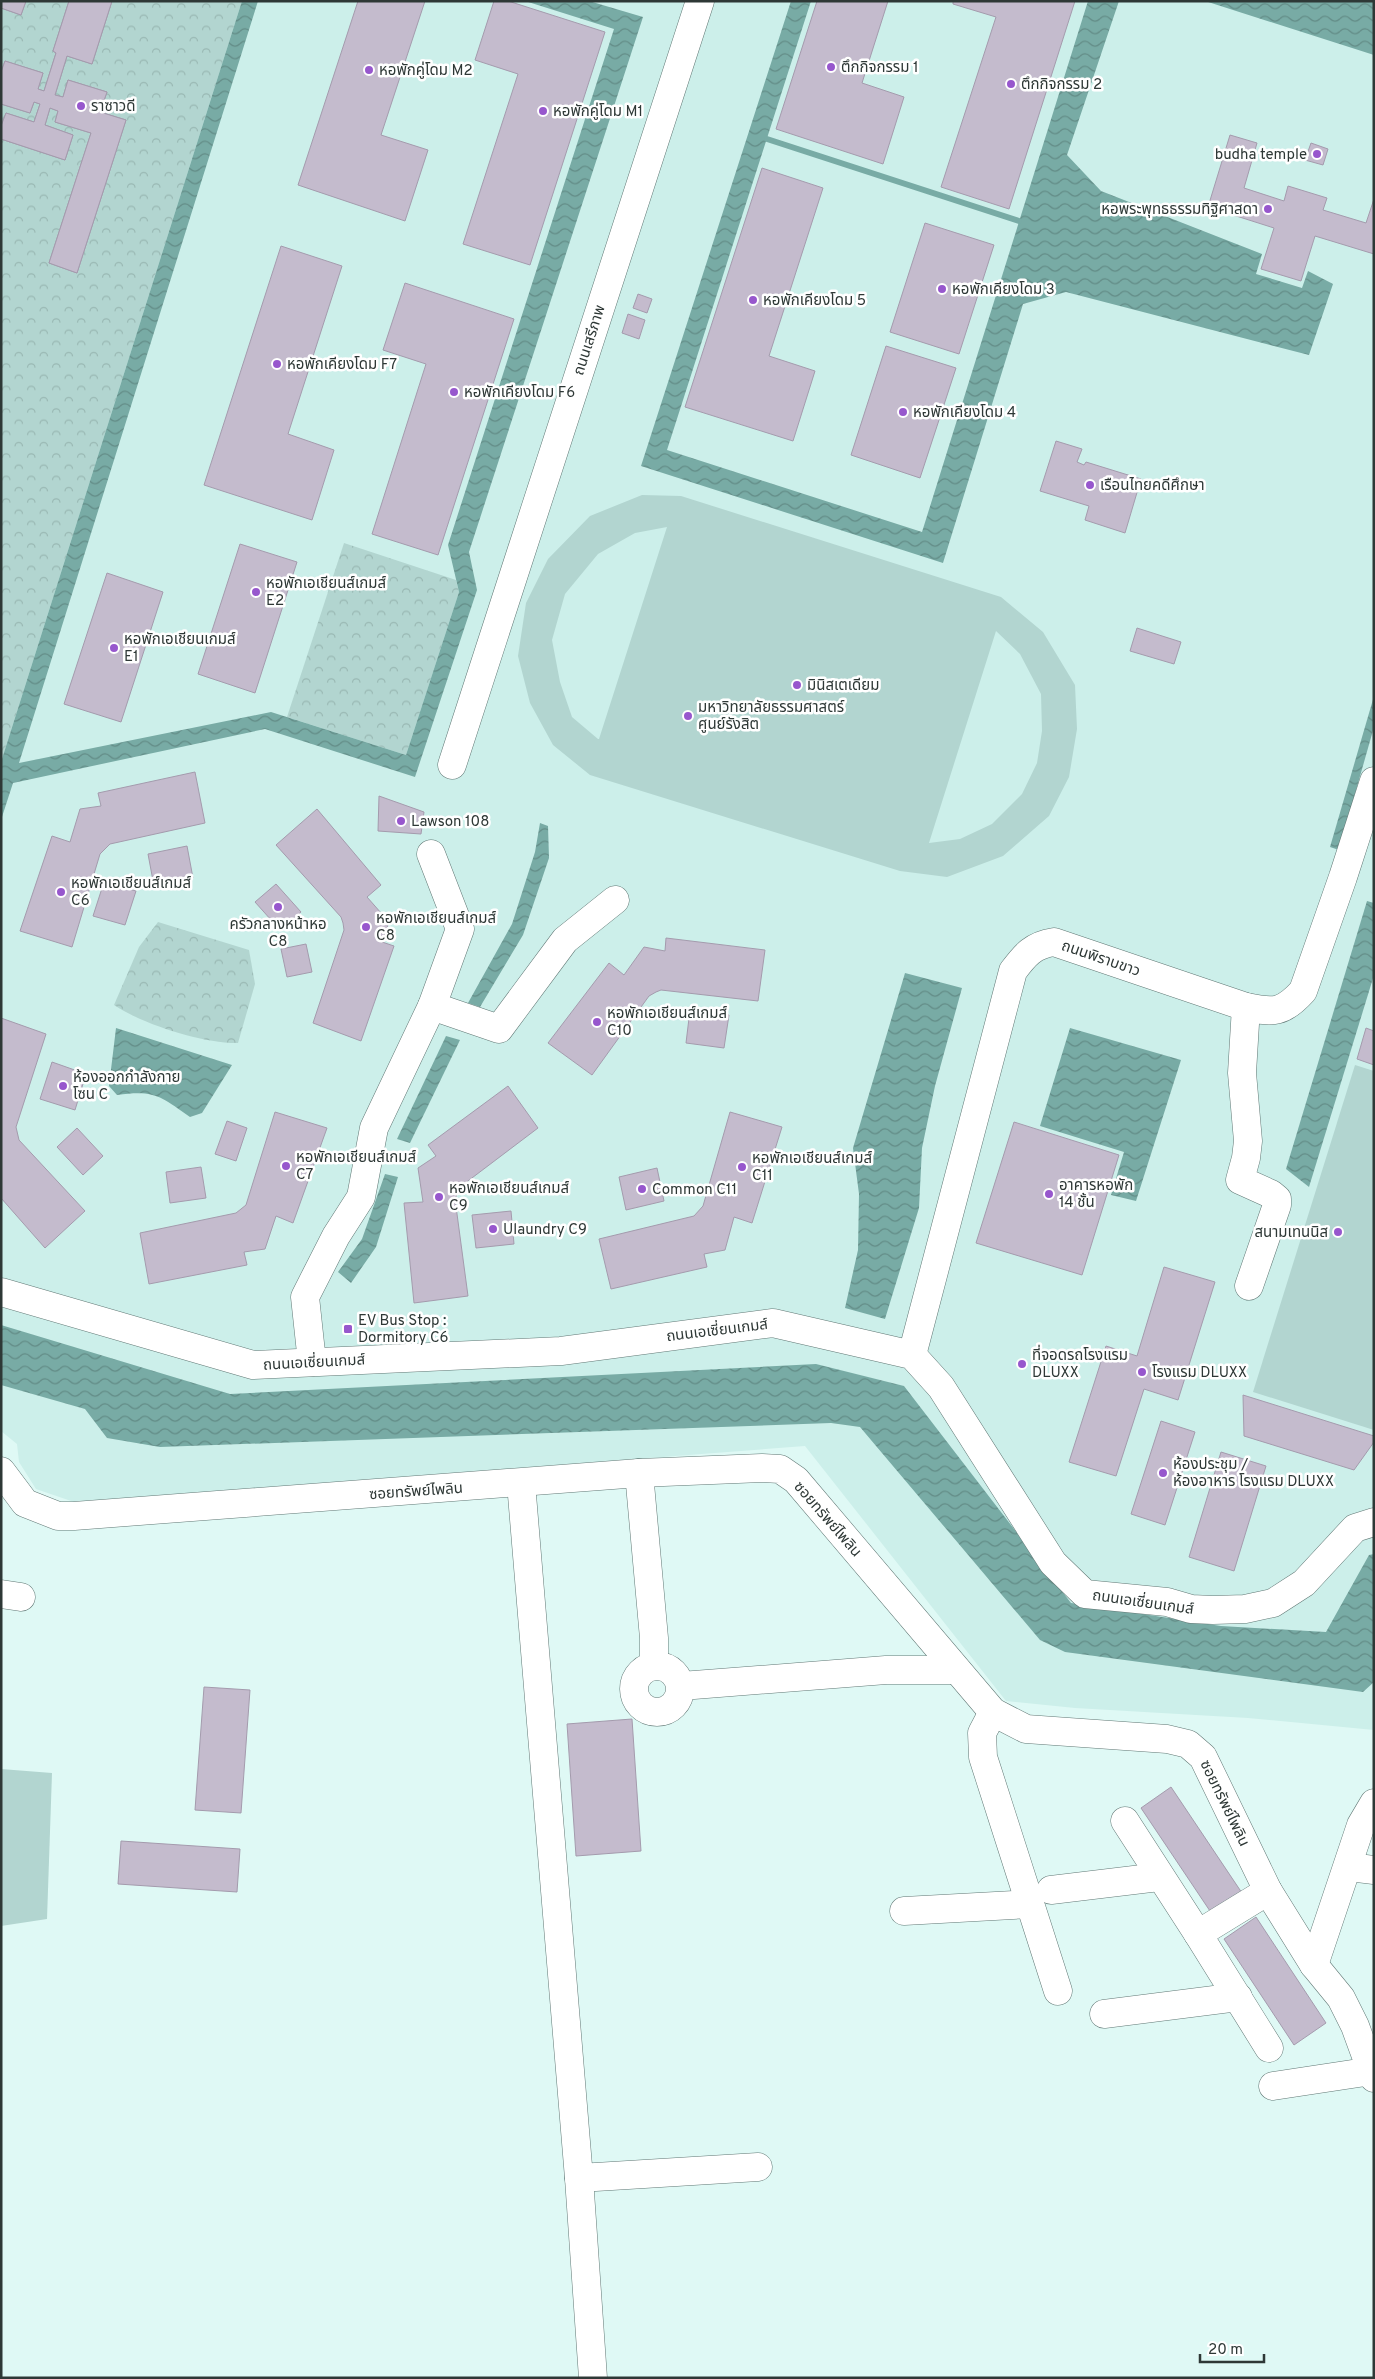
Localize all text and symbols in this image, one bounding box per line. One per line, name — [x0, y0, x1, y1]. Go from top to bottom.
place label: ตึกกิจกรรม 1 — [841, 59, 919, 78]
place label: หอพักคู่โดม M2 — [379, 61, 473, 81]
marker: ตึกกิจกรรม 1 — [825, 61, 837, 73]
marker: หอพักคู่โดม M2 — [363, 64, 375, 76]
place label: ตึกกิจกรรม 2 — [1021, 76, 1102, 95]
marker: ตึกกิจกรรม 2 — [1005, 78, 1017, 90]
place label: ราซาวดี — [91, 98, 135, 117]
marker: ราซาวดี — [75, 100, 87, 112]
place label: หอพักคู่โดม M1 — [553, 102, 643, 122]
marker: หอพักคู่โดม M1 — [537, 105, 549, 117]
place label: budha temple — [1215, 146, 1307, 165]
marker: budha temple — [1311, 148, 1323, 160]
place label: หอพระพุทธธรรมทิฐิศาสดา — [1101, 201, 1258, 220]
marker: หอพระพุทธธรรมทิฐิศาสดา — [1262, 203, 1274, 215]
place label: หอพักเคียงโดม 3 — [952, 281, 1055, 300]
marker: หอพักเคียงโดม 3 — [936, 283, 948, 295]
place label: หอพักเคียงโดม 5 — [763, 292, 866, 311]
marker: หอพักเคียงโดม 5 — [747, 294, 759, 306]
street label: ถนนเสรีภาพ — [570, 303, 611, 378]
place label: หอพักเคียงโดม F7 — [287, 356, 397, 375]
marker: หอพักเคียงโดม F7 — [271, 358, 283, 370]
place label: หอพักเคียงโดม F6 — [464, 384, 575, 403]
marker: หอพักเคียงโดม F6 — [448, 386, 460, 398]
place label: หอพักเคียงโดม 4 — [913, 404, 1016, 423]
marker: หอพักเคียงโดม 4 — [897, 406, 909, 418]
place label: เรือนไทยคดีศึกษา — [1100, 477, 1205, 496]
marker: เรือนไทยคดีศึกษา — [1084, 479, 1096, 491]
place label: หอพักเอเชียนส์เกมส์ E2 — [266, 575, 387, 611]
marker: หอพักเอเชียนส์เกมส์ E2 — [250, 586, 262, 598]
place label: หอพักเอเชียนเกมส์ E1 — [124, 631, 236, 667]
marker: หอพักเอเชียนเกมส์ E1 — [108, 642, 120, 654]
place label: มินิสเตเดียม — [807, 677, 879, 696]
marker: มินิสเตเดียม — [791, 679, 803, 691]
place label: มหาวิทยาลัยธรรมศาสตร์ ศูนย์รังสิต — [698, 699, 845, 735]
marker: มหาวิทยาลัยธรรมศาสตร์ ศูนย์รังสิต — [682, 710, 694, 722]
place label: Lawson 108 — [411, 813, 489, 832]
marker: Lawson 108 — [395, 815, 407, 827]
place label: หอพักเอเชียนส์เกมส์ C6 — [71, 875, 192, 911]
marker: หอพักเอเชียนส์เกมส์ C6 — [55, 886, 67, 898]
marker: ครัวกลางหน้าหอ C8 — [272, 901, 284, 913]
place label: หอพักเอเชียนส์เกมส์ C8 — [376, 910, 497, 946]
place label: ครัวกลางหน้าหอ C8 — [229, 916, 327, 952]
marker: หอพักเอเชียนส์เกมส์ C8 — [360, 921, 372, 933]
street label: ถนนพิราบขาว — [1059, 937, 1142, 982]
place label: หอพักเอเชียนส์เกมส์ C10 — [607, 1005, 728, 1041]
marker: หอพักเอเชียนส์เกมส์ C10 — [591, 1016, 603, 1028]
place label: ห้องออกกำลังกาย โซน C — [73, 1069, 180, 1105]
marker: ห้องออกกำลังกาย โซน C — [57, 1080, 69, 1092]
place label: หอพักเอเชียนส์เกมส์ C7 — [296, 1149, 417, 1185]
place label: หอพักเอเชียนส์เกมส์ C11 — [752, 1150, 873, 1186]
marker: หอพักเอเชียนส์เกมส์ C7 — [280, 1160, 292, 1172]
marker: หอพักเอเชียนส์เกมส์ C11 — [736, 1161, 748, 1173]
place label: อาคารหอพัก 14 ชั้น — [1059, 1177, 1133, 1213]
place label: หอพักเอเชียนส์เกมส์ C9 — [449, 1180, 570, 1216]
place label: Common C11 — [652, 1181, 737, 1200]
marker: Common C11 — [636, 1183, 648, 1195]
marker: อาคารหอพัก 14 ชั้น — [1043, 1188, 1055, 1200]
marker: หอพักเอเชียนส์เกมส์ C9 — [433, 1191, 445, 1203]
place label: Ulaundry C9 — [503, 1221, 587, 1240]
marker: Ulaundry C9 — [487, 1223, 499, 1235]
place label: สนามเทนนิส — [1254, 1224, 1328, 1243]
marker: สนามเทนนิส — [1332, 1226, 1344, 1238]
place label: EV Bus Stop : Dormitory C6 — [358, 1312, 449, 1348]
street label: ถนนเอเซี่ยนเกมส์ — [665, 1313, 769, 1347]
marker: EV Bus Stop : Dormitory C6 — [342, 1323, 354, 1335]
place label: ที่จอดรถโรงแรม DLUXX — [1032, 1344, 1128, 1383]
street label: ถนนเอเซี่ยนเกมส์ — [262, 1348, 366, 1376]
marker: ที่จอดรถโรงแรม DLUXX — [1016, 1358, 1028, 1370]
place label: โรงแรม DLUXX — [1152, 1364, 1247, 1383]
marker: โรงแรม DLUXX — [1136, 1366, 1148, 1378]
place label: ห้องประชุม / ห้องอาหาร โรงแรม DLUXX — [1173, 1456, 1334, 1492]
marker: ห้องประชุม / ห้องอาหาร โรงแรม DLUXX — [1157, 1467, 1169, 1479]
street label: ซอยทรัพย์ไพลิน — [789, 1478, 865, 1562]
street label: ซอยทรัพย์ไพลิน — [368, 1480, 464, 1505]
street label: ถนนเอเซี่ยนเกมส์ — [1091, 1584, 1196, 1620]
street label: ซอยทรัพย์ไพลิน — [1194, 1757, 1253, 1850]
scale bar — [1200, 2332, 1264, 2364]
text: 20 m — [1208, 2341, 1243, 2360]

